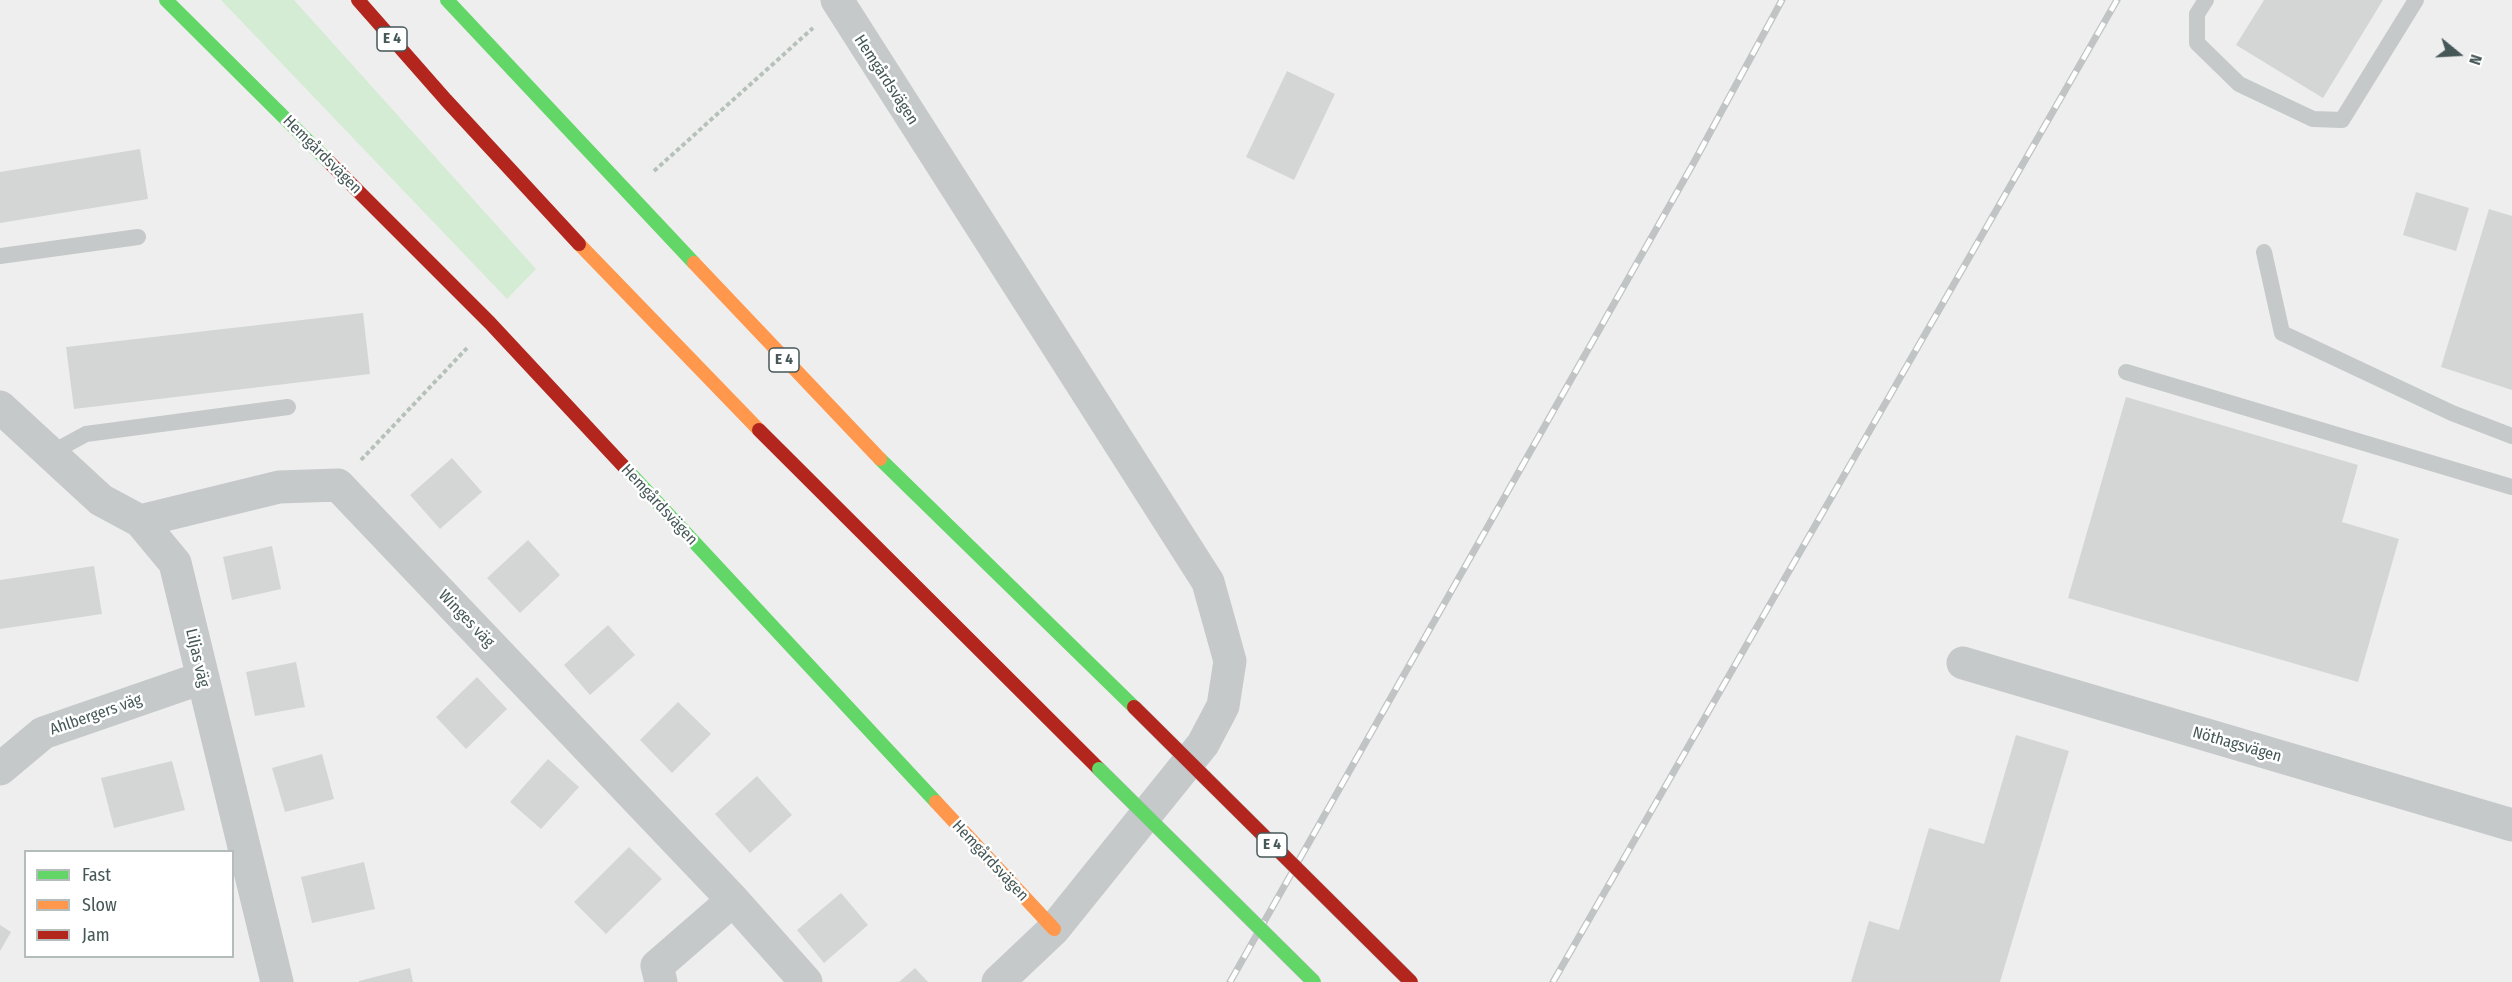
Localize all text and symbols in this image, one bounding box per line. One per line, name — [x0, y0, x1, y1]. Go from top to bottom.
north arrow — [2428, 24, 2488, 84]
road number: E 4 — [377, 27, 407, 51]
street label: Hemgårdsvägen — [850, 31, 922, 129]
text: N — [2465, 52, 2486, 67]
street label: Hemgårdsvägen — [279, 112, 365, 198]
road number: E 4 — [769, 348, 799, 372]
street label: Hemgårdsvägen — [617, 461, 701, 549]
street label: Winges väg — [434, 586, 498, 652]
street label: Liljas väg — [181, 627, 213, 689]
street label: Ahlbergers väg — [47, 690, 145, 740]
street label: Nöthagsvägen — [2190, 723, 2284, 767]
street label: Hemgårdsvägen — [948, 817, 1032, 905]
road number: E 4 — [1257, 833, 1287, 857]
legend — [24, 850, 234, 958]
text: Fast — [82, 864, 111, 886]
text: Slow — [82, 894, 117, 916]
text: Jam — [82, 924, 110, 946]

